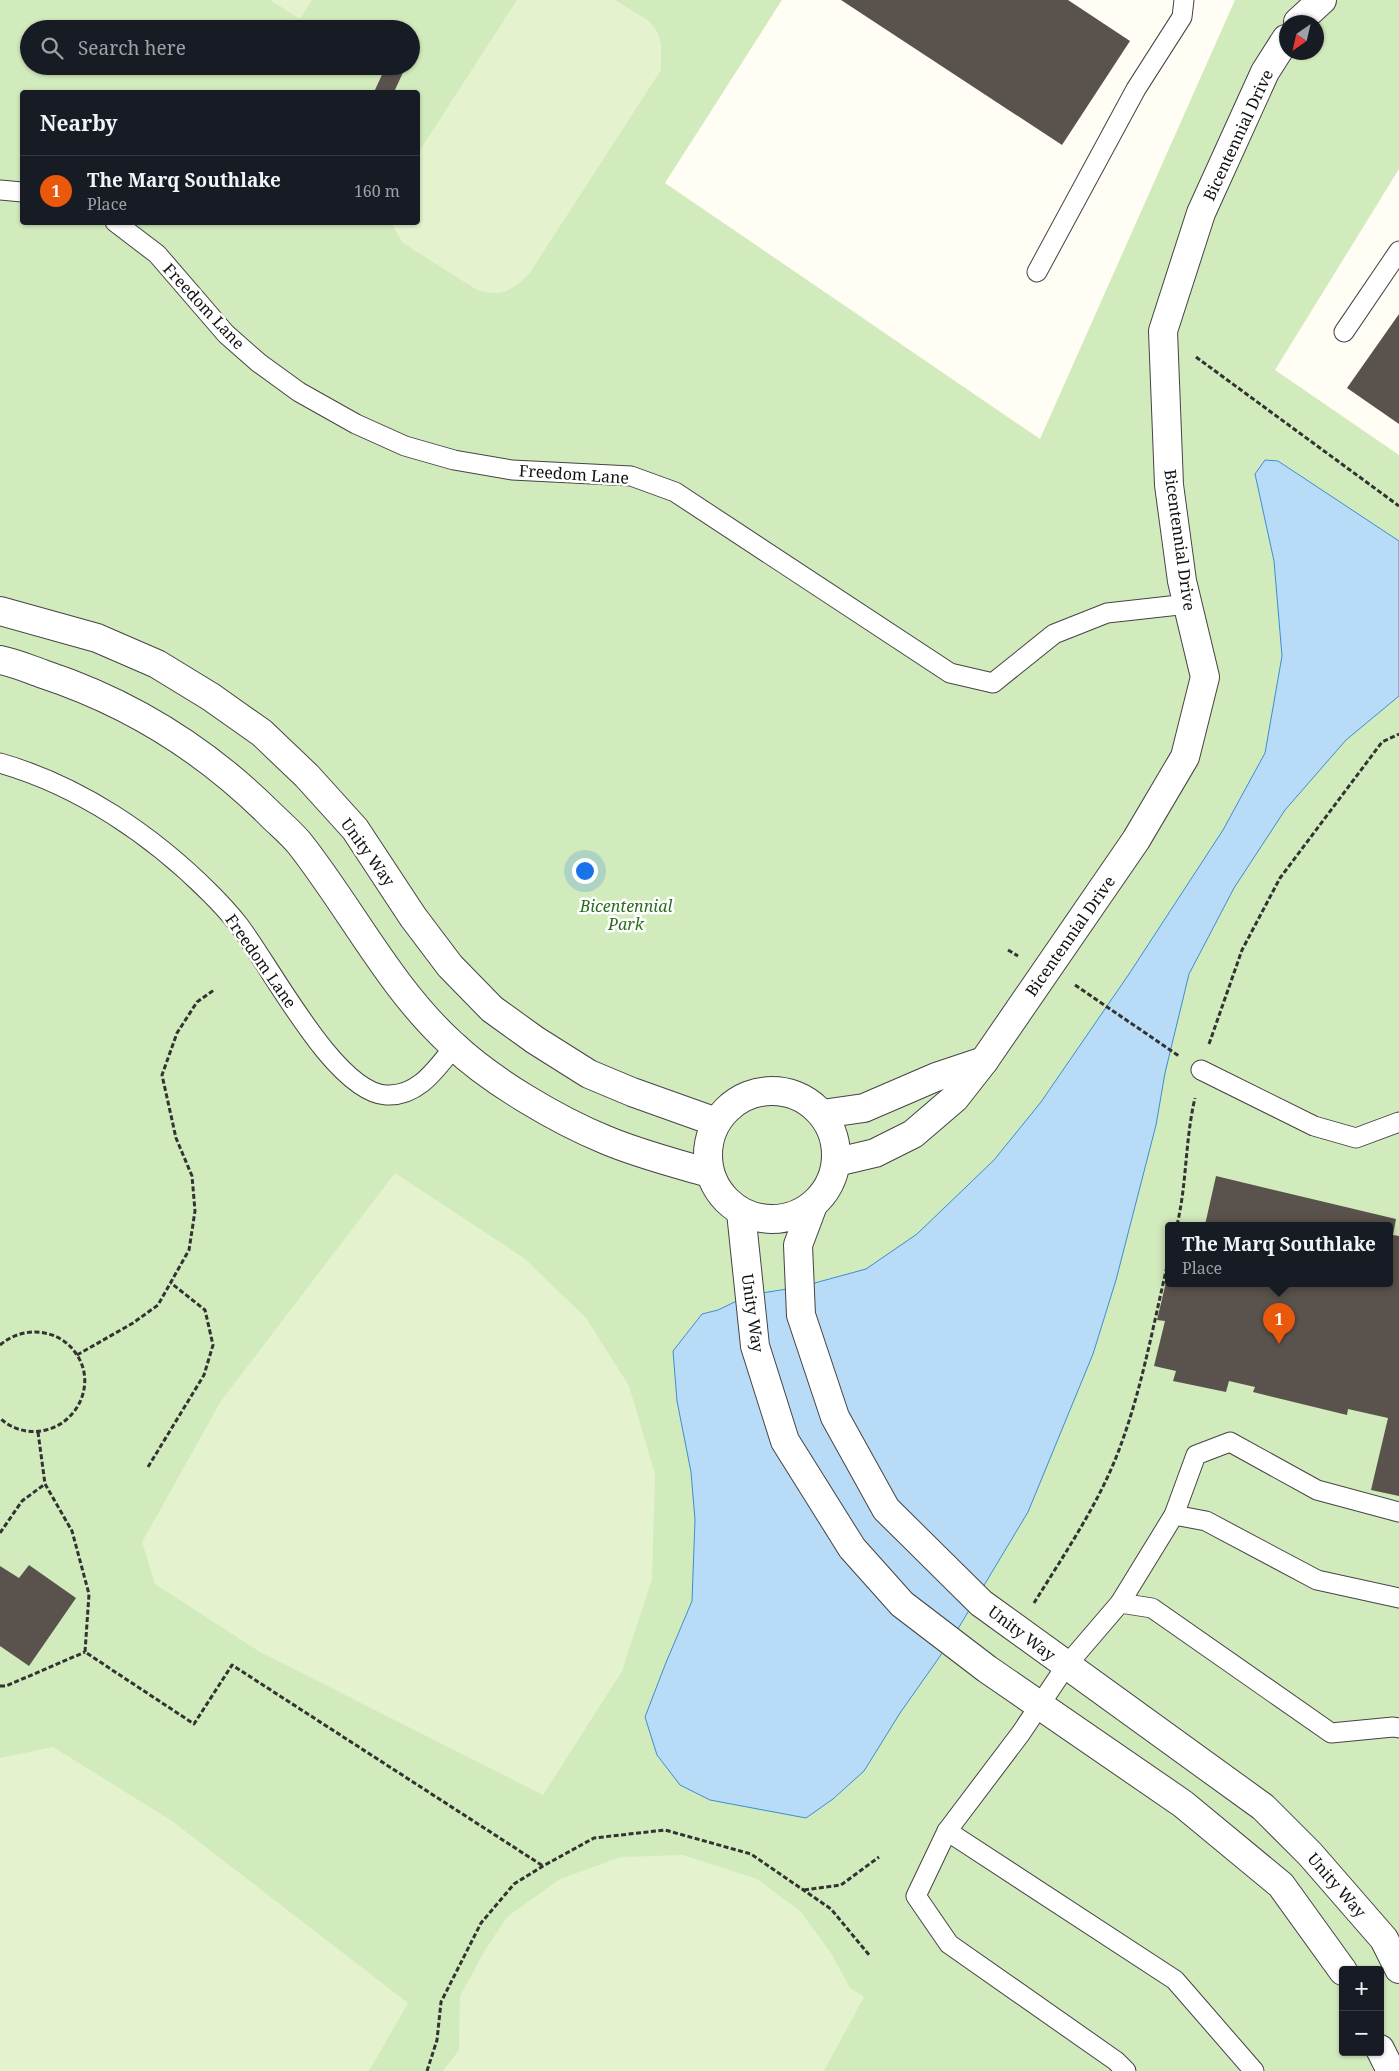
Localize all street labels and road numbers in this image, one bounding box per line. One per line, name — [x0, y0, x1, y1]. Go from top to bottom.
street label: Bicentennial Drive — [1198, 66, 1278, 204]
street label: Freedom Lane — [158, 258, 250, 354]
street label: Freedom Lane — [518, 459, 630, 489]
street label: Bicentennial Drive — [1159, 468, 1201, 612]
street label: Unity Way — [336, 814, 401, 891]
street label: Bicentennial Drive — [1020, 871, 1120, 1001]
street label: Freedom Lane — [220, 910, 302, 1012]
street label: Unity Way — [737, 1272, 770, 1355]
street label: Unity Way — [984, 1600, 1061, 1666]
street label: Unity Way — [1303, 1848, 1372, 1923]

